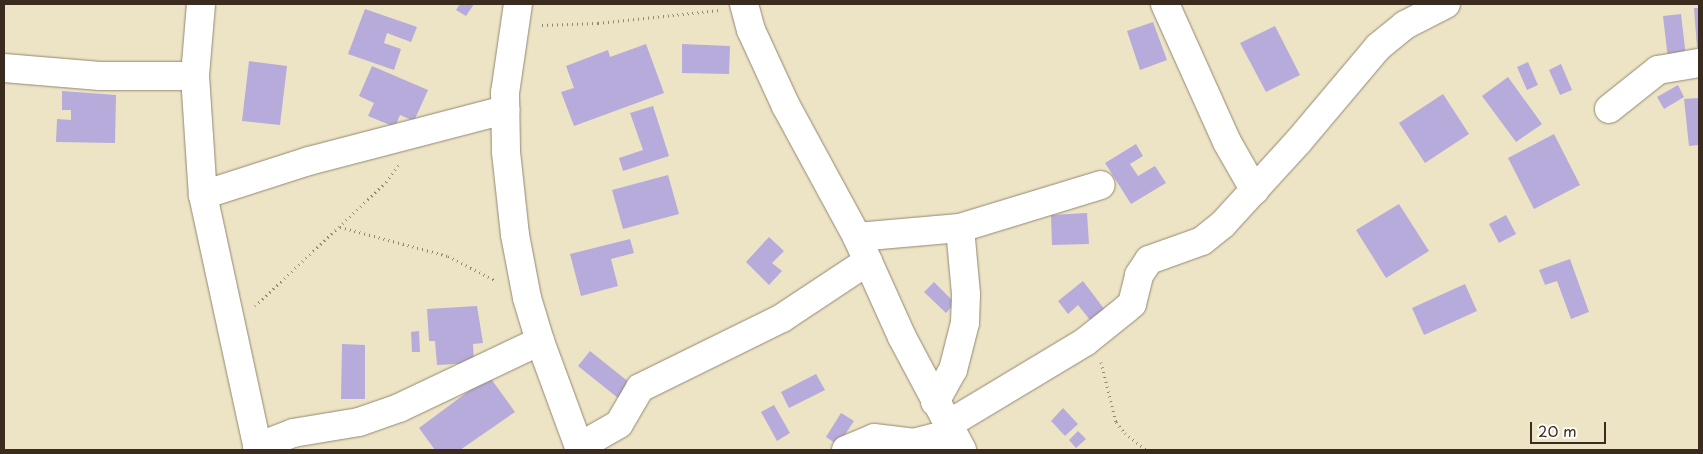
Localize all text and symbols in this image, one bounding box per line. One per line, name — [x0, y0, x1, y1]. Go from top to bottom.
scale bar — [1533, 412, 1609, 444]
text: 20 m — [1538, 419, 1577, 442]

